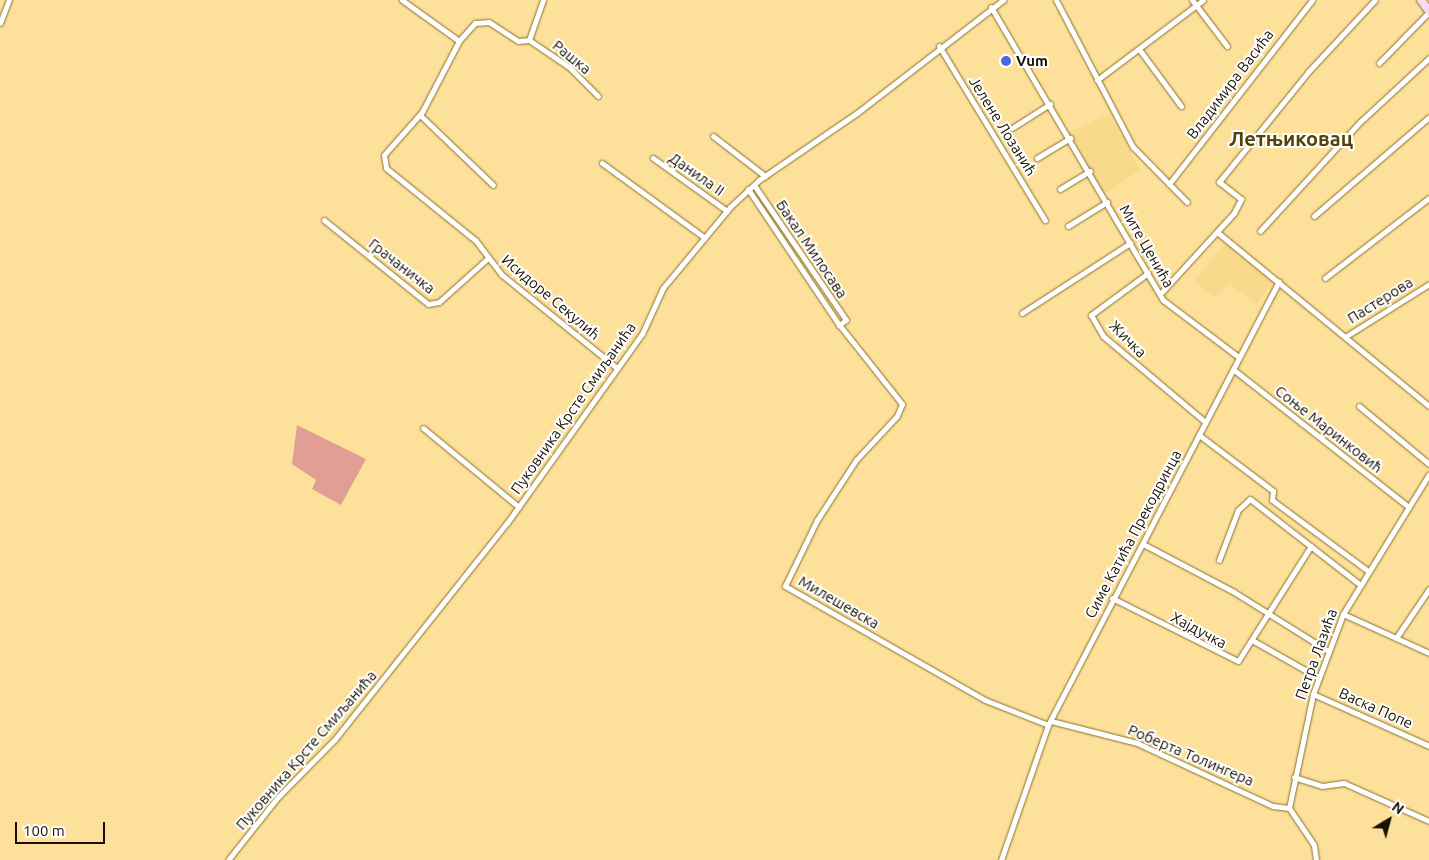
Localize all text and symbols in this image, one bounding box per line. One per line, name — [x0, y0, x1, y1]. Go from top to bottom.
street label: Владимира Васића — [1183, 26, 1277, 142]
street label: Рашка — [549, 36, 595, 78]
place label: Vum — [1016, 52, 1048, 70]
marker: Vum — [1000, 55, 1012, 67]
street label: Јелене Лозанић — [965, 73, 1041, 179]
district label: Летњиковац — [1229, 126, 1353, 150]
street label: Данила II — [666, 148, 728, 200]
street label: Бакал Милосава — [772, 196, 852, 302]
street label: Мите Ценића — [1116, 201, 1178, 291]
street label: Грачаничка — [365, 235, 439, 297]
street label: Исидоре Секулић — [498, 251, 604, 343]
street label: Пастерова — [1344, 273, 1416, 327]
street label: Жичка — [1106, 317, 1150, 361]
street label: Пуковника Крсте Смиљанића — [507, 319, 639, 497]
street label: Соње Маринковић — [1272, 381, 1386, 477]
street label: Симе Катића Прекодринца — [1081, 447, 1185, 621]
street label: Милешевска — [795, 572, 883, 632]
street label: Петра Лазића — [1291, 606, 1341, 702]
street label: Хајдучка — [1168, 608, 1230, 652]
street label: Пуковника Крсте Смиљанића — [232, 667, 380, 833]
street label: Васка Попе — [1336, 684, 1416, 732]
street label: Роберта Толингера — [1125, 720, 1257, 790]
north arrow — [1364, 795, 1414, 845]
text: N — [1389, 798, 1407, 818]
scale bar — [18, 812, 108, 844]
text: 100 m — [23, 822, 65, 839]

